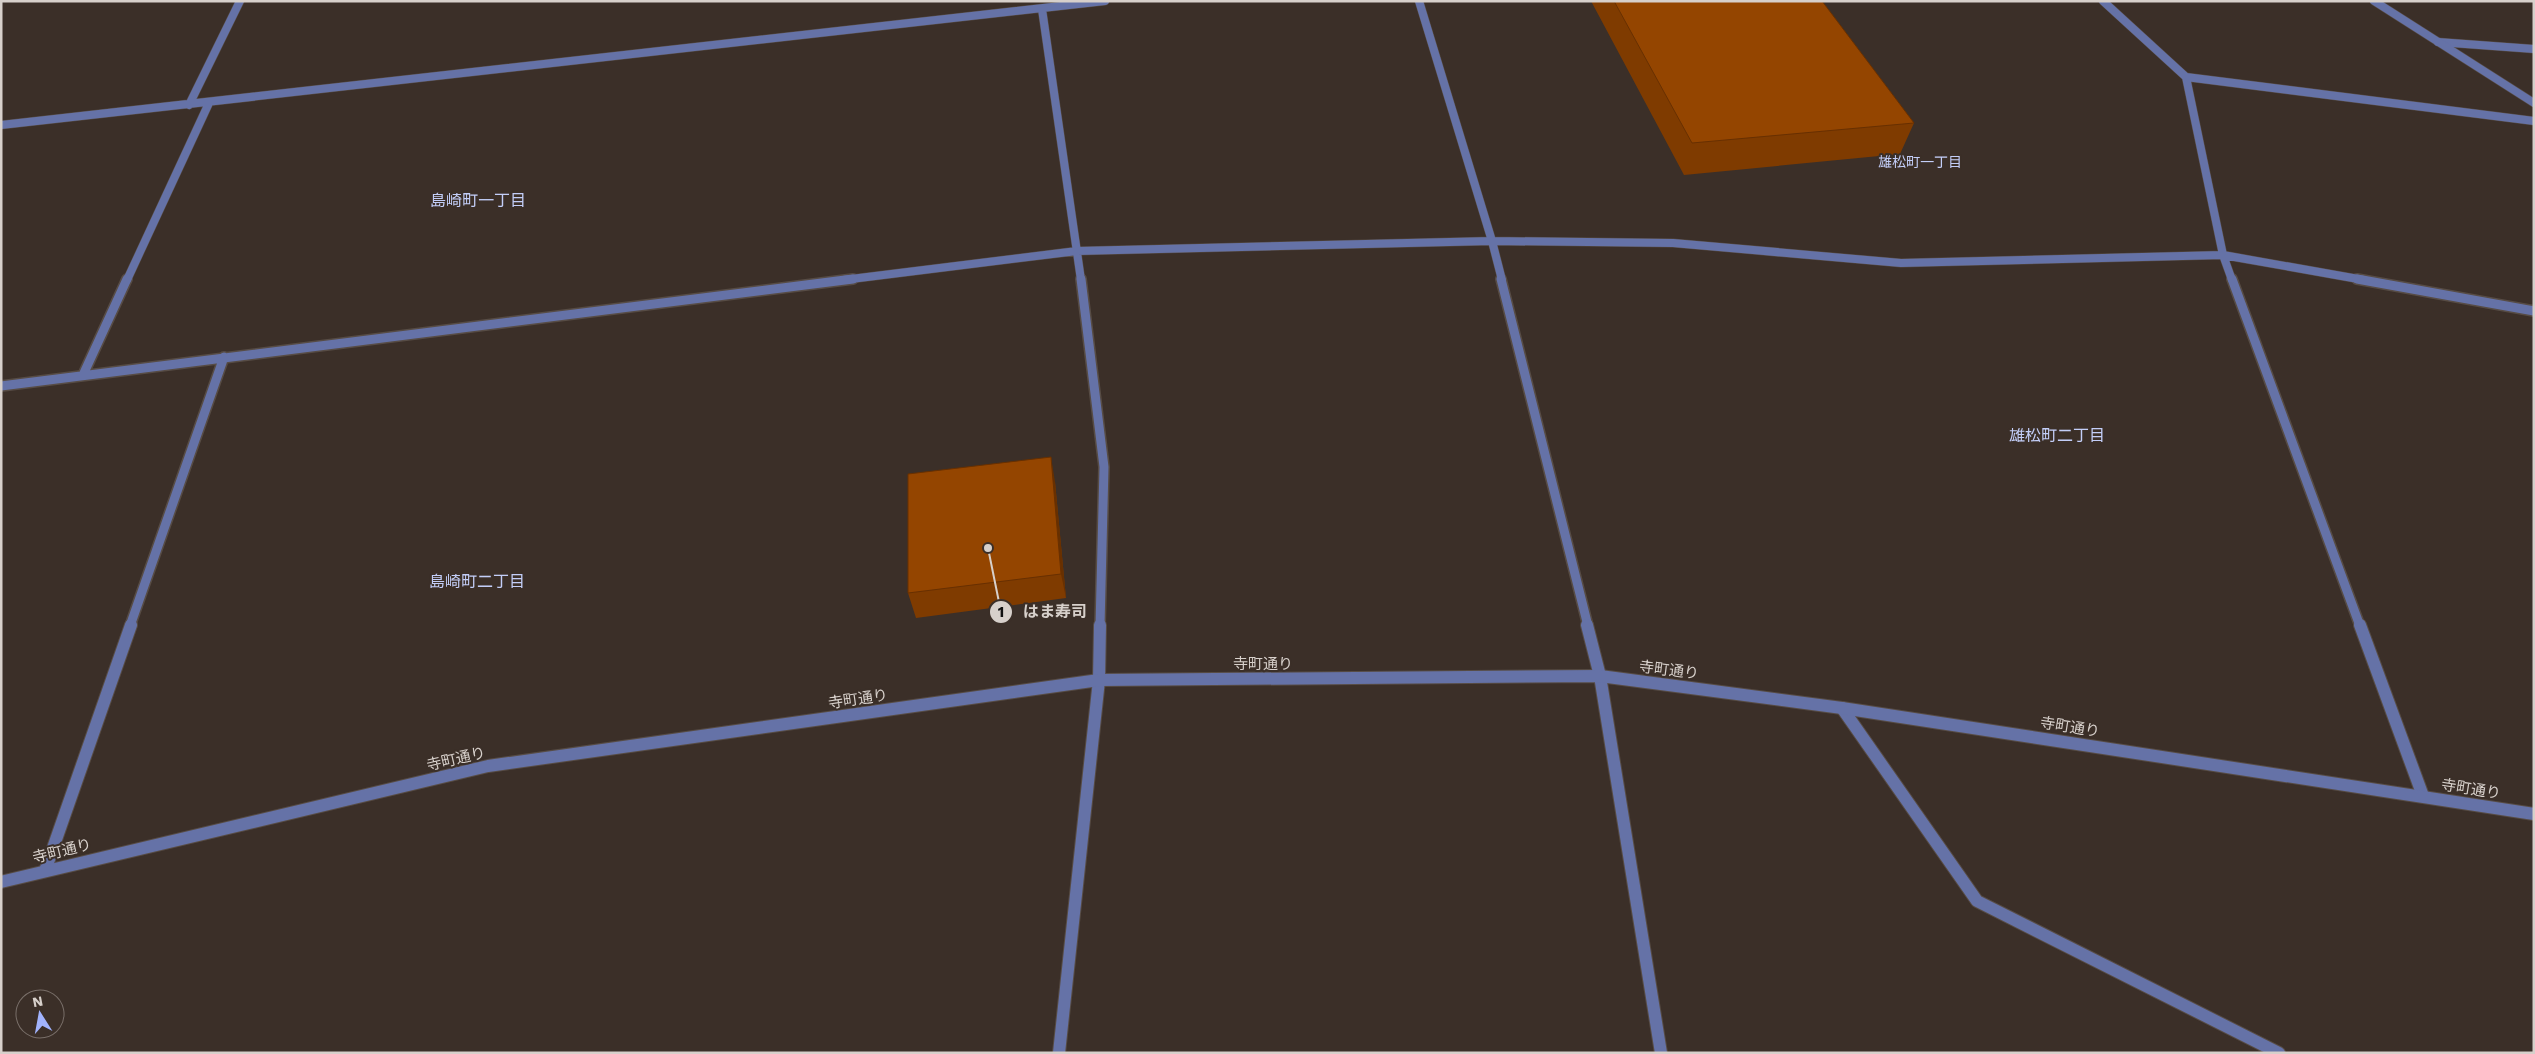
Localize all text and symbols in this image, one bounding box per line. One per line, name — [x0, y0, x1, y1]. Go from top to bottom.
district label: 雄松町一丁目 — [1878, 154, 1962, 170]
district label: 島崎町一丁目 — [430, 191, 526, 210]
district label: 雄松町二丁目 — [2009, 426, 2105, 445]
district label: 島崎町二丁目 — [429, 572, 525, 591]
callout: はま寿司 — [988, 596, 1097, 627]
text: はま寿司 — [1023, 602, 1087, 621]
text: 1 — [998, 603, 1004, 621]
street label: 寺町通り — [1233, 655, 1293, 673]
street label: 寺町通り — [1638, 657, 1700, 683]
street label: 寺町通り — [827, 686, 889, 712]
street label: 寺町通り — [2039, 713, 2101, 741]
street label: 寺町通り — [425, 743, 487, 775]
street label: 寺町通り — [2440, 775, 2502, 803]
street label: 寺町通り — [31, 835, 93, 867]
north arrow — [15, 989, 65, 1039]
text: N — [31, 992, 44, 1010]

